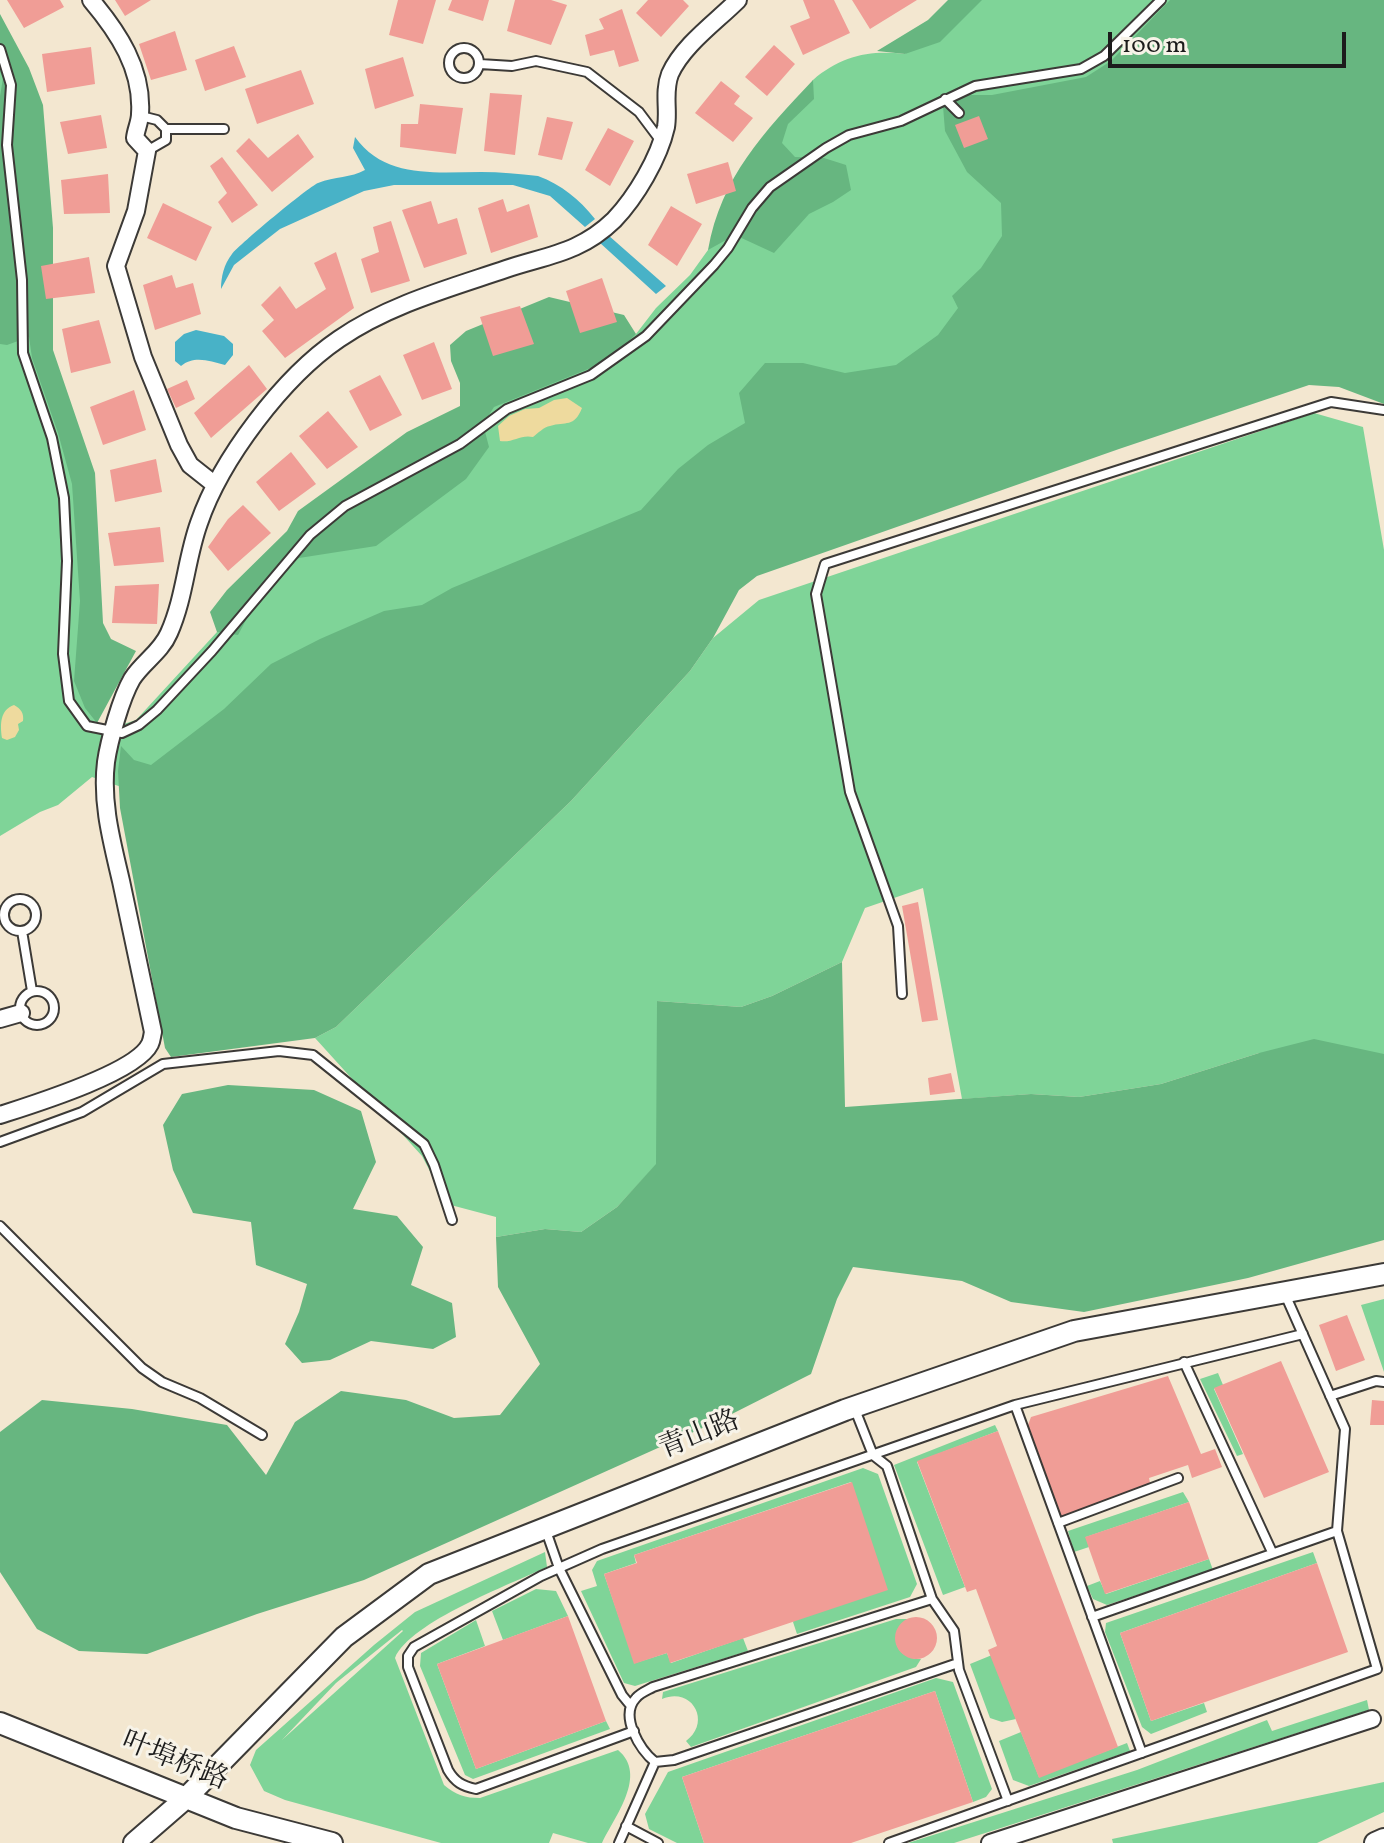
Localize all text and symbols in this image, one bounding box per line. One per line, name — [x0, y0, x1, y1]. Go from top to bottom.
scale bar — [1112, 16, 1350, 66]
text: 100 m — [1122, 29, 1187, 63]
street label: 青山路 — [655, 1406, 745, 1468]
street label: 叶埠桥路 — [116, 1726, 232, 1800]

